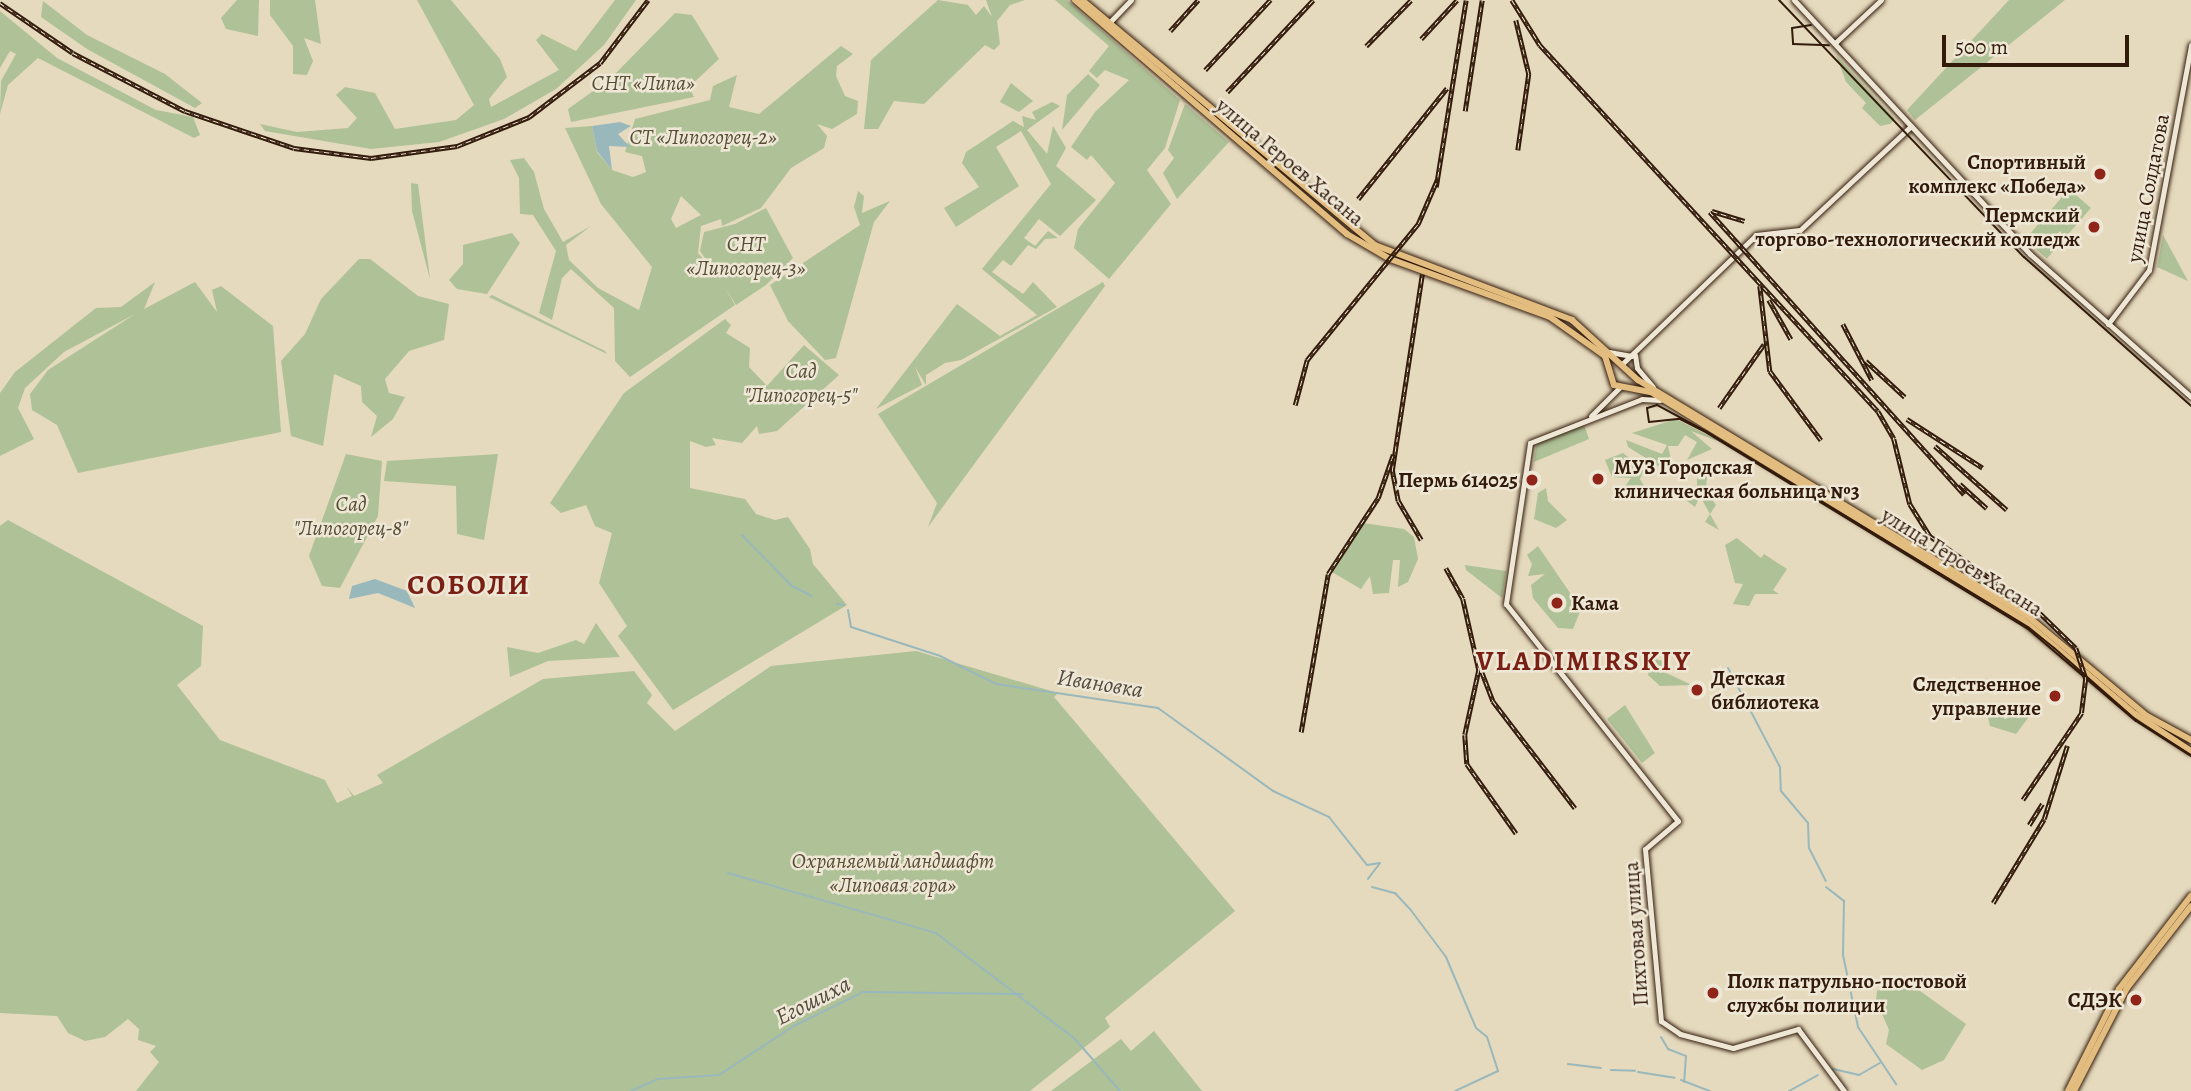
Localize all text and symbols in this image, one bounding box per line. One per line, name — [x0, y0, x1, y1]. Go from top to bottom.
scale bar — [1946, 21, 2133, 65]
text: 500 m — [1955, 33, 2008, 61]
park label: СНТ «Липа» — [591, 70, 695, 96]
street label: улица Героев Хасана — [1211, 93, 1369, 231]
street label: улица Солдатова — [2121, 111, 2175, 265]
park label: СТ «Липогорец-2» — [629, 124, 777, 150]
place label: Спортивный комплекс «Победа» — [1908, 149, 2086, 199]
marker: Спортивный комплекс «Победа» — [2092, 166, 2108, 182]
place label: Пермский торгово-технологический колледж — [1755, 202, 2080, 252]
marker: Пермский торгово-технологический колледж — [2086, 219, 2102, 235]
park label: СНТ «Липогорец-3» — [687, 231, 805, 281]
park label: Сад "Липогорец-5" — [744, 358, 858, 408]
place label: МУЗ Городская клиническая больница №3 — [1614, 454, 1860, 504]
place label: Пермь 614025 — [1398, 467, 1518, 493]
marker: МУЗ Городская клиническая больница №3 — [1588, 469, 1608, 489]
marker: Пермь 614025 — [1524, 472, 1540, 488]
park label: Сад "Липогорец-8" — [294, 491, 408, 541]
street label: улица Героев Хасана — [1877, 502, 2047, 622]
district label: СОБОЛИ — [408, 568, 530, 602]
place label: Кама — [1571, 590, 1619, 616]
marker: Кама — [1549, 595, 1565, 611]
district label: VLADIMIRSKIY — [1478, 644, 1690, 678]
water label: Ивановка — [1055, 664, 1145, 704]
place label: Детская библиотека — [1711, 665, 1819, 715]
place label: Следственное управление — [1913, 671, 2041, 721]
marker: Детская библиотека — [1689, 682, 1705, 698]
marker: Следственное управление — [2047, 688, 2063, 704]
park label: Охраняемый ландшафт «Липовая гора» — [792, 848, 994, 898]
street label: Пихтовая улица — [1618, 861, 1654, 1007]
place label: Полк патрульно-постовой службы полиции — [1727, 968, 1967, 1018]
water label: Егошиха — [771, 970, 855, 1032]
marker: Полк патрульно-постовой службы полиции — [1705, 985, 1721, 1001]
place label: СДЭК — [2068, 987, 2122, 1013]
marker: СДЭК — [2128, 992, 2144, 1008]

